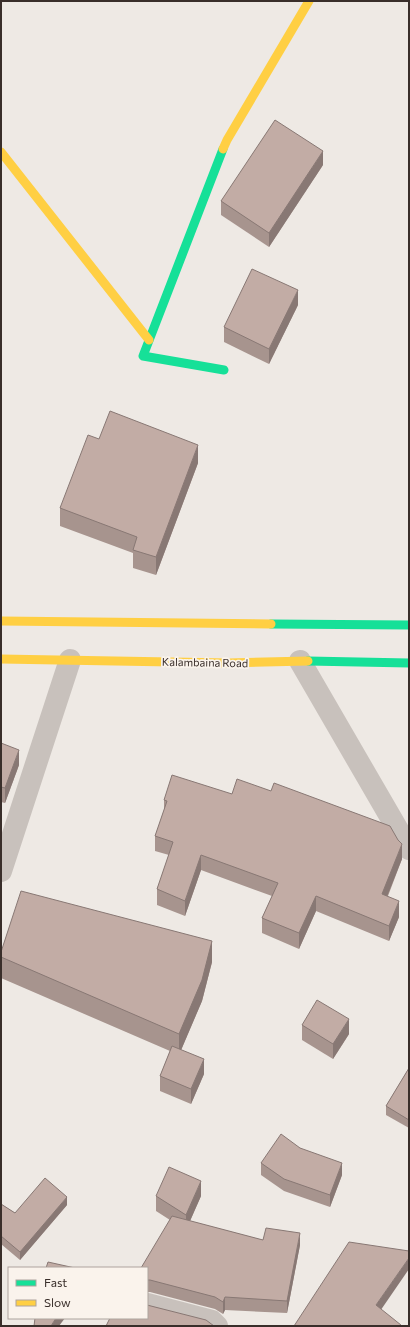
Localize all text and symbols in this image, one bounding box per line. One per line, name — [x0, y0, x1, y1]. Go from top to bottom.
street label: Kalambaina Road — [162, 655, 248, 669]
legend — [8, 1267, 148, 1319]
text: Fast — [44, 1275, 67, 1289]
text: Slow — [44, 1295, 71, 1309]

